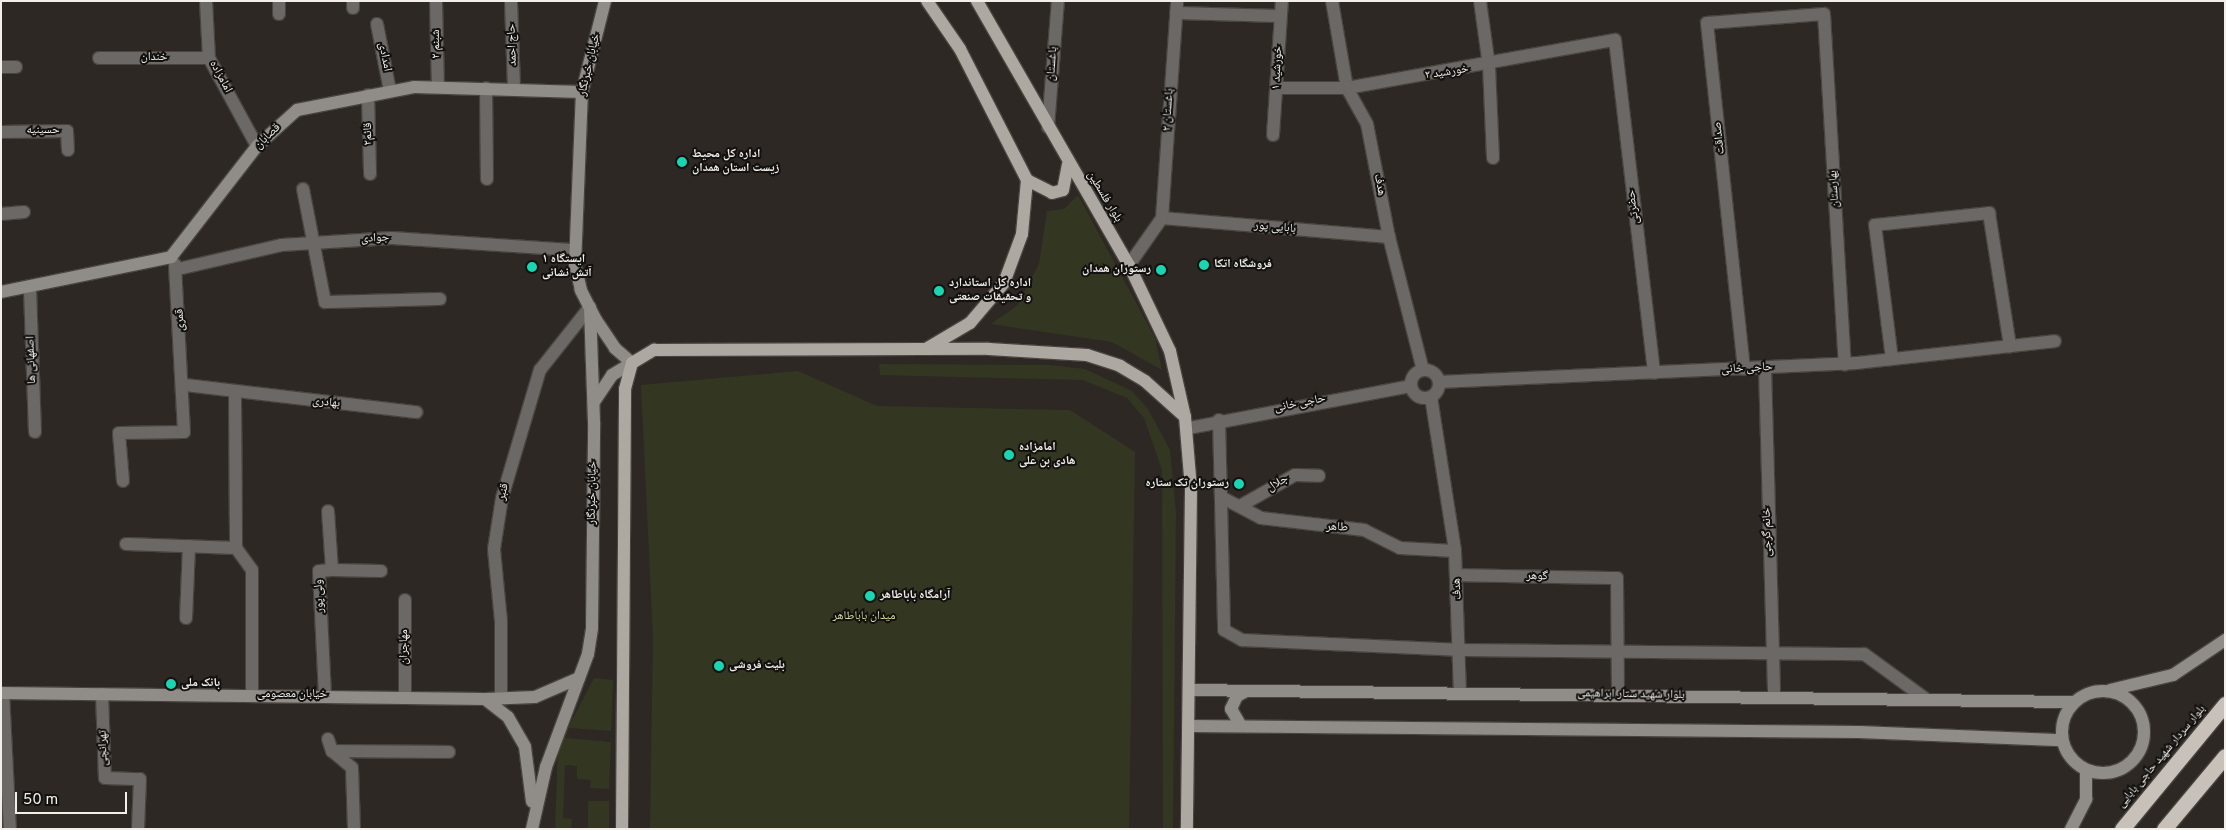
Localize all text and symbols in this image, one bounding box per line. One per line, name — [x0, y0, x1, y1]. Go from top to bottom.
street label: حاج احمد — [505, 24, 521, 66]
street label: شبنم ۲ — [430, 29, 444, 59]
street label: خیابان خبرنگار — [576, 32, 604, 98]
street label: امدادی — [374, 41, 394, 73]
street label: باغستان — [1045, 46, 1061, 82]
street label: خورشید ۱ — [1270, 46, 1286, 90]
street label: خندان — [141, 51, 167, 65]
street label: امامزاده — [206, 58, 234, 96]
street label: خورشید ۲ — [1424, 62, 1470, 84]
street label: باغستان ۲ — [1160, 88, 1178, 132]
street label: قصابان — [252, 121, 284, 153]
street label: صداقت — [1711, 121, 1729, 155]
street label: قائم۲ — [362, 122, 376, 146]
street label: حسینیه — [26, 124, 60, 138]
place label: اداره کل محیط زیست استان همدان — [692, 148, 779, 176]
marker: اداره کل محیط زیست استان همدان — [676, 156, 688, 168]
street label: بلوار فلسطین — [1083, 169, 1125, 225]
street label: بهارستان — [1826, 170, 1844, 208]
street label: هدف — [1370, 173, 1388, 197]
street label: حضرتی — [1625, 189, 1643, 225]
street label: بابایی پور — [1253, 219, 1297, 237]
street label: جوادی — [360, 231, 390, 247]
place label: ایستگاه ۱ آتش نشانی — [542, 253, 592, 281]
place label: فروشگاه اتکا — [1214, 258, 1272, 272]
marker: فروشگاه اتکا — [1198, 259, 1210, 271]
marker: ایستگاه ۱ آتش نشانی — [526, 261, 538, 273]
place label: رستوران همدان — [1082, 263, 1151, 277]
marker: رستوران همدان — [1155, 264, 1167, 276]
place label: اداره کل استاندارد و تحقیقات صنعتی — [949, 277, 1031, 305]
marker: اداره کل استاندارد و تحقیقات صنعتی — [933, 285, 945, 297]
street label: قمری — [173, 308, 189, 332]
street label: اصفهانی ها — [24, 336, 40, 384]
street label: حاجی خانی — [1721, 360, 1773, 378]
street label: حاجی خانی — [1273, 392, 1327, 416]
street label: بهادری — [311, 394, 341, 412]
place label: امامزاده هادی بن علی — [1019, 441, 1075, 469]
marker: امامزاده هادی بن علی — [1003, 449, 1015, 461]
street label: خیابان خبرنگار — [585, 461, 601, 525]
street label: جلال — [1265, 472, 1291, 496]
place label: رستوران تک ستاره — [1146, 477, 1229, 491]
marker: رستوران تک ستاره — [1233, 478, 1245, 490]
street label: قنبر — [495, 482, 513, 502]
street label: خانم گرجی — [1760, 507, 1776, 557]
street label: طاهر — [1326, 520, 1348, 536]
street label: گوهر — [1526, 569, 1548, 585]
street label: هدف — [1450, 578, 1466, 600]
street label: ولی پور — [312, 579, 328, 613]
place label: آرامگاه باباطاهر — [880, 589, 950, 603]
marker: آرامگاه باباطاهر — [864, 590, 876, 602]
park label: میدان باباطاهر — [833, 610, 895, 624]
street label: مهاجران — [398, 629, 412, 665]
place label: بلیت فروشی — [729, 659, 785, 673]
marker: بلیت فروشی — [713, 660, 725, 672]
place label: بانک ملی — [181, 677, 220, 691]
marker: بانک ملی — [165, 678, 177, 690]
street label: بلوار شهید ستار ابراهیمی — [1577, 687, 1685, 703]
street label: خیابان معصومی — [257, 688, 327, 702]
street label: بلوار سردار شهید حاجی بابایی — [2115, 703, 2209, 811]
street label: تهرانچی — [96, 730, 112, 766]
scale bar — [18, 782, 130, 814]
text: 50 m — [23, 791, 58, 810]

